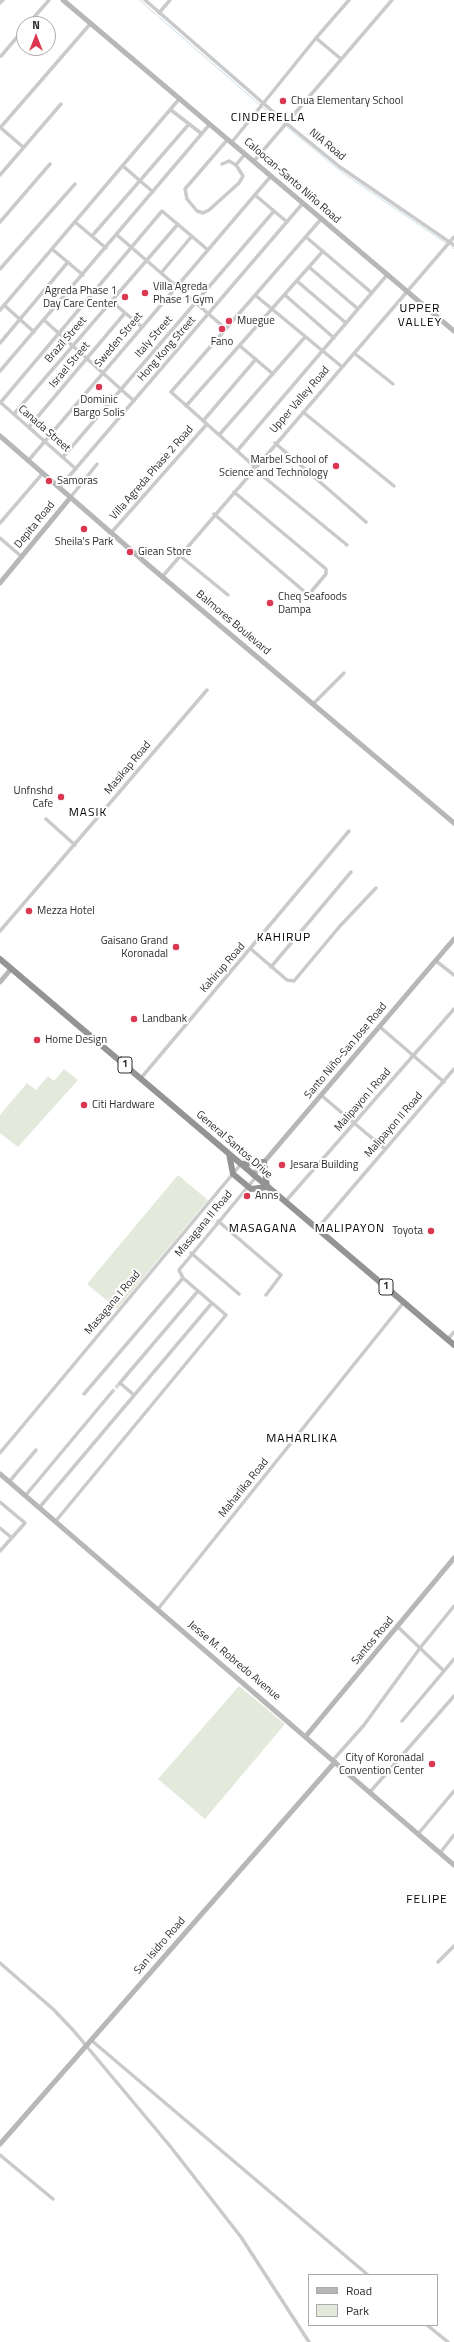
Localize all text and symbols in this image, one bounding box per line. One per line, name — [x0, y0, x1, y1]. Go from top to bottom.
north arrow — [16, 16, 56, 56]
text: N — [32, 17, 40, 33]
place label: Chua Elementary School — [291, 94, 403, 108]
marker: Chua Elementary School — [278, 96, 288, 106]
district label: CINDERELLA — [231, 111, 305, 125]
street label: NIA Road — [306, 126, 348, 164]
street label: Caloocan-Santo Niño Road — [241, 135, 343, 227]
place label: Villa Agreda Phase 1 Gym — [153, 280, 214, 306]
place label: Agreda Phase 1 Day Care Center — [43, 284, 117, 310]
marker: Villa Agreda Phase 1 Gym — [140, 288, 150, 298]
marker: Agreda Phase 1 Day Care Center — [120, 292, 130, 302]
district label: UPPER VALLEY — [398, 302, 442, 330]
street label: Sweden Street — [92, 310, 146, 370]
street label: Brazil Street — [42, 314, 90, 366]
street label: Italy Street — [132, 314, 176, 360]
street label: Hong Kong Street — [135, 314, 199, 384]
place label: Muegue — [237, 314, 275, 328]
marker: Muegue — [224, 316, 234, 326]
marker: Fano — [217, 324, 227, 334]
place label: Fano — [211, 335, 233, 349]
street label: Israel Street — [47, 339, 93, 391]
street label: Upper Valley Road — [267, 364, 333, 436]
marker: Dominic Bargo Solis — [94, 382, 104, 392]
place label: Dominic Bargo Solis — [73, 393, 125, 419]
street label: Canada Street — [15, 403, 73, 455]
street label: Villa Agreda Phase 2 Road — [108, 423, 196, 523]
place label: Marbel School of Science and Technology — [219, 453, 328, 479]
marker: Marbel School of Science and Technology — [331, 461, 341, 471]
place label: Samoras — [57, 474, 98, 488]
marker: Samoras — [44, 476, 54, 486]
street label: Depita Road — [12, 499, 58, 551]
marker: Sheila's Park — [79, 524, 89, 534]
place label: Sheila's Park — [55, 535, 113, 549]
place label: Giean Store — [138, 545, 191, 559]
marker: Giean Store — [125, 547, 135, 557]
street label: Balmores Boulevard — [193, 588, 273, 658]
place label: Cheq Seafoods Dampa — [278, 590, 347, 616]
marker: Cheq Seafoods Dampa — [265, 598, 275, 608]
street label: Masikap Road — [102, 739, 154, 797]
place label: Unfnshd Cafe — [14, 784, 53, 810]
marker: Unfnshd Cafe — [56, 792, 66, 802]
district label: MASIK — [69, 806, 107, 820]
place label: Mezza Hotel — [37, 904, 95, 918]
marker: Mezza Hotel — [24, 906, 34, 916]
district label: KAHIRUP — [257, 931, 311, 945]
place label: Gaisano Grand Koronadal — [101, 934, 168, 960]
street label: Kahirup Road — [198, 940, 248, 996]
marker: Gaisano Grand Koronadal — [171, 942, 181, 952]
street label: Santo Niño-San Jose Road — [302, 1000, 390, 1102]
place label: Landbank — [142, 1012, 187, 1026]
marker: Landbank — [129, 1014, 139, 1024]
place label: Home Design — [45, 1033, 107, 1047]
marker: Home Design — [32, 1035, 42, 1045]
road number: 1 — [118, 1057, 132, 1073]
street label: Malipayon I Road — [332, 1066, 394, 1134]
street label: Malipayon II Road — [362, 1090, 426, 1160]
place label: Citi Hardware — [92, 1098, 155, 1112]
marker: Citi Hardware — [79, 1100, 89, 1110]
street label: General Santos Drive — [193, 1108, 275, 1182]
place label: Jesara Building — [290, 1158, 358, 1172]
marker: Jesara Building — [277, 1160, 287, 1170]
street label: Masagana II Road — [173, 1188, 235, 1260]
place label: Anns — [255, 1189, 278, 1203]
marker: Anns — [242, 1191, 252, 1201]
district label: MASAGANA — [229, 1222, 297, 1236]
district label: MALIPAYON — [315, 1222, 385, 1236]
place label: Toyota — [392, 1224, 423, 1238]
marker: Toyota — [426, 1226, 436, 1236]
street label: Masagana I Road — [82, 1268, 144, 1338]
road number: 1 — [379, 1279, 393, 1295]
district label: MAHARLIKA — [266, 1432, 338, 1446]
street label: Maharlika Road — [216, 1456, 272, 1520]
street label: Santos Road — [349, 1614, 397, 1668]
street label: Jesse M. Robredo Avenue — [185, 1618, 283, 1704]
place label: City of Koronadal Convention Center — [339, 1751, 424, 1777]
marker: City of Koronadal Convention Center — [427, 1759, 437, 1769]
district label: FELIPE — [406, 1893, 448, 1907]
street label: San Isidro Road — [132, 1915, 188, 1977]
legend — [308, 2274, 438, 2326]
text: Road — [346, 2281, 372, 2300]
text: Park — [346, 2301, 369, 2320]

